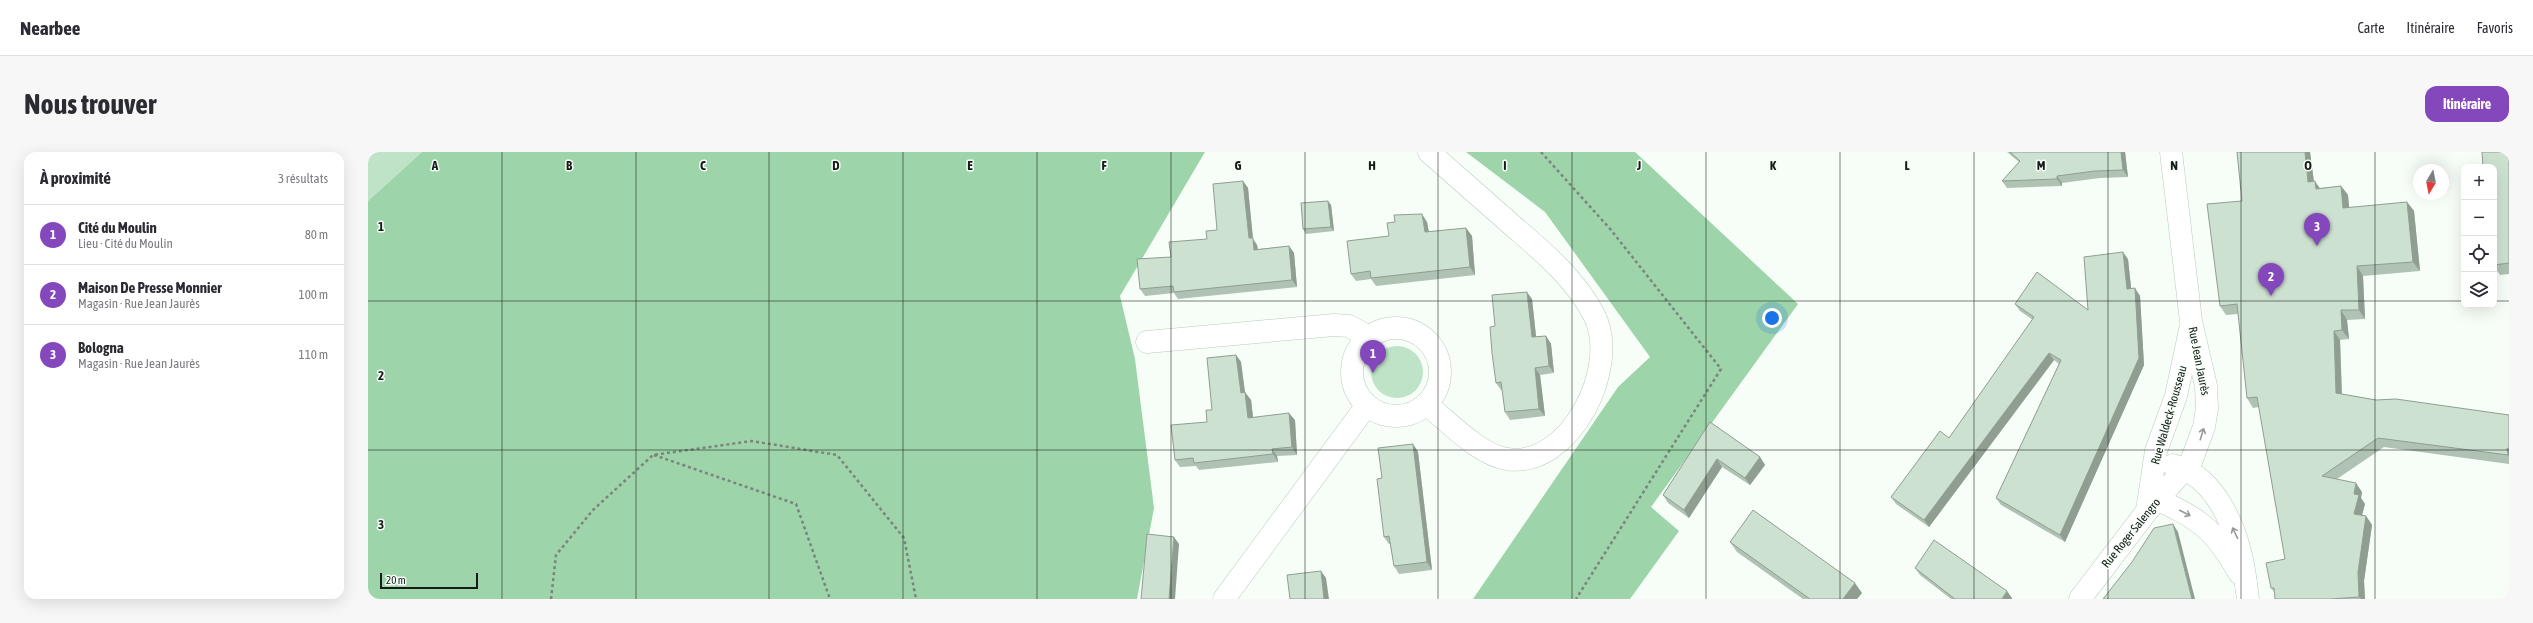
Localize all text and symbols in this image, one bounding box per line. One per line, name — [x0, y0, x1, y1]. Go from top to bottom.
text: Nearbee — [20, 17, 80, 39]
text: Carte — [2358, 20, 2385, 36]
text: Itinéraire — [2407, 20, 2455, 36]
text: Favoris — [2477, 20, 2513, 36]
button: Itinéraire — [2425, 86, 2509, 122]
text: Nous trouver — [24, 88, 156, 120]
text: A — [431, 158, 439, 173]
text: B — [566, 158, 573, 173]
text: C — [700, 158, 706, 173]
text: D — [832, 158, 840, 173]
text: E — [967, 158, 973, 173]
text: F — [1101, 158, 1107, 173]
text: G — [1235, 158, 1242, 173]
text: H — [1368, 158, 1376, 173]
text: I — [1503, 158, 1507, 173]
text: J — [1636, 158, 1641, 173]
text: K — [1770, 158, 1777, 173]
text: L — [1904, 158, 1910, 173]
text: M — [2037, 158, 2046, 173]
text: N — [2170, 158, 2178, 173]
text: O — [2304, 158, 2312, 173]
north arrow — [2413, 164, 2449, 200]
map controls — [2461, 164, 2497, 308]
button: + — [2461, 164, 2497, 200]
text: À proximité — [40, 168, 111, 188]
text: 3 résultats — [278, 171, 328, 186]
button: − — [2461, 200, 2497, 236]
pin: 3 — [2304, 213, 2330, 246]
text: Cité du Moulin — [78, 219, 157, 236]
text: 1 — [378, 219, 384, 234]
text: 1 — [50, 227, 56, 242]
text: 80 m — [305, 227, 328, 242]
text: Lieu · Cité du Moulin — [78, 236, 173, 251]
button: locate — [2461, 236, 2497, 272]
pin: 2 — [2258, 263, 2284, 296]
button: layers — [2461, 272, 2497, 308]
text: Maison De Presse Monnier — [78, 279, 222, 296]
text: 2 — [50, 287, 56, 302]
text: 100 m — [299, 287, 328, 302]
text: Magasin · Rue Jean Jaurès — [78, 296, 200, 311]
your location — [1762, 308, 1782, 328]
street label: Rue Jean Jaurès — [2185, 325, 2213, 397]
text: Bologna — [78, 339, 124, 356]
pin: 1 — [1360, 340, 1386, 373]
text: 3 — [50, 347, 56, 362]
text: 110 m — [299, 347, 328, 362]
text: Magasin · Rue Jean Jaurès — [78, 356, 200, 371]
street label: Rue Waldeck-Rousseau — [2148, 364, 2190, 466]
text: 2 — [378, 368, 384, 383]
one-way arrow — [2199, 428, 2206, 441]
street label: Rue Roger Salengro — [2099, 495, 2164, 571]
one-way arrow — [2179, 509, 2191, 517]
text: 3 — [378, 517, 384, 532]
one-way arrow — [2231, 527, 2238, 539]
scale bar — [380, 571, 478, 590]
text: 20 m — [386, 574, 406, 586]

